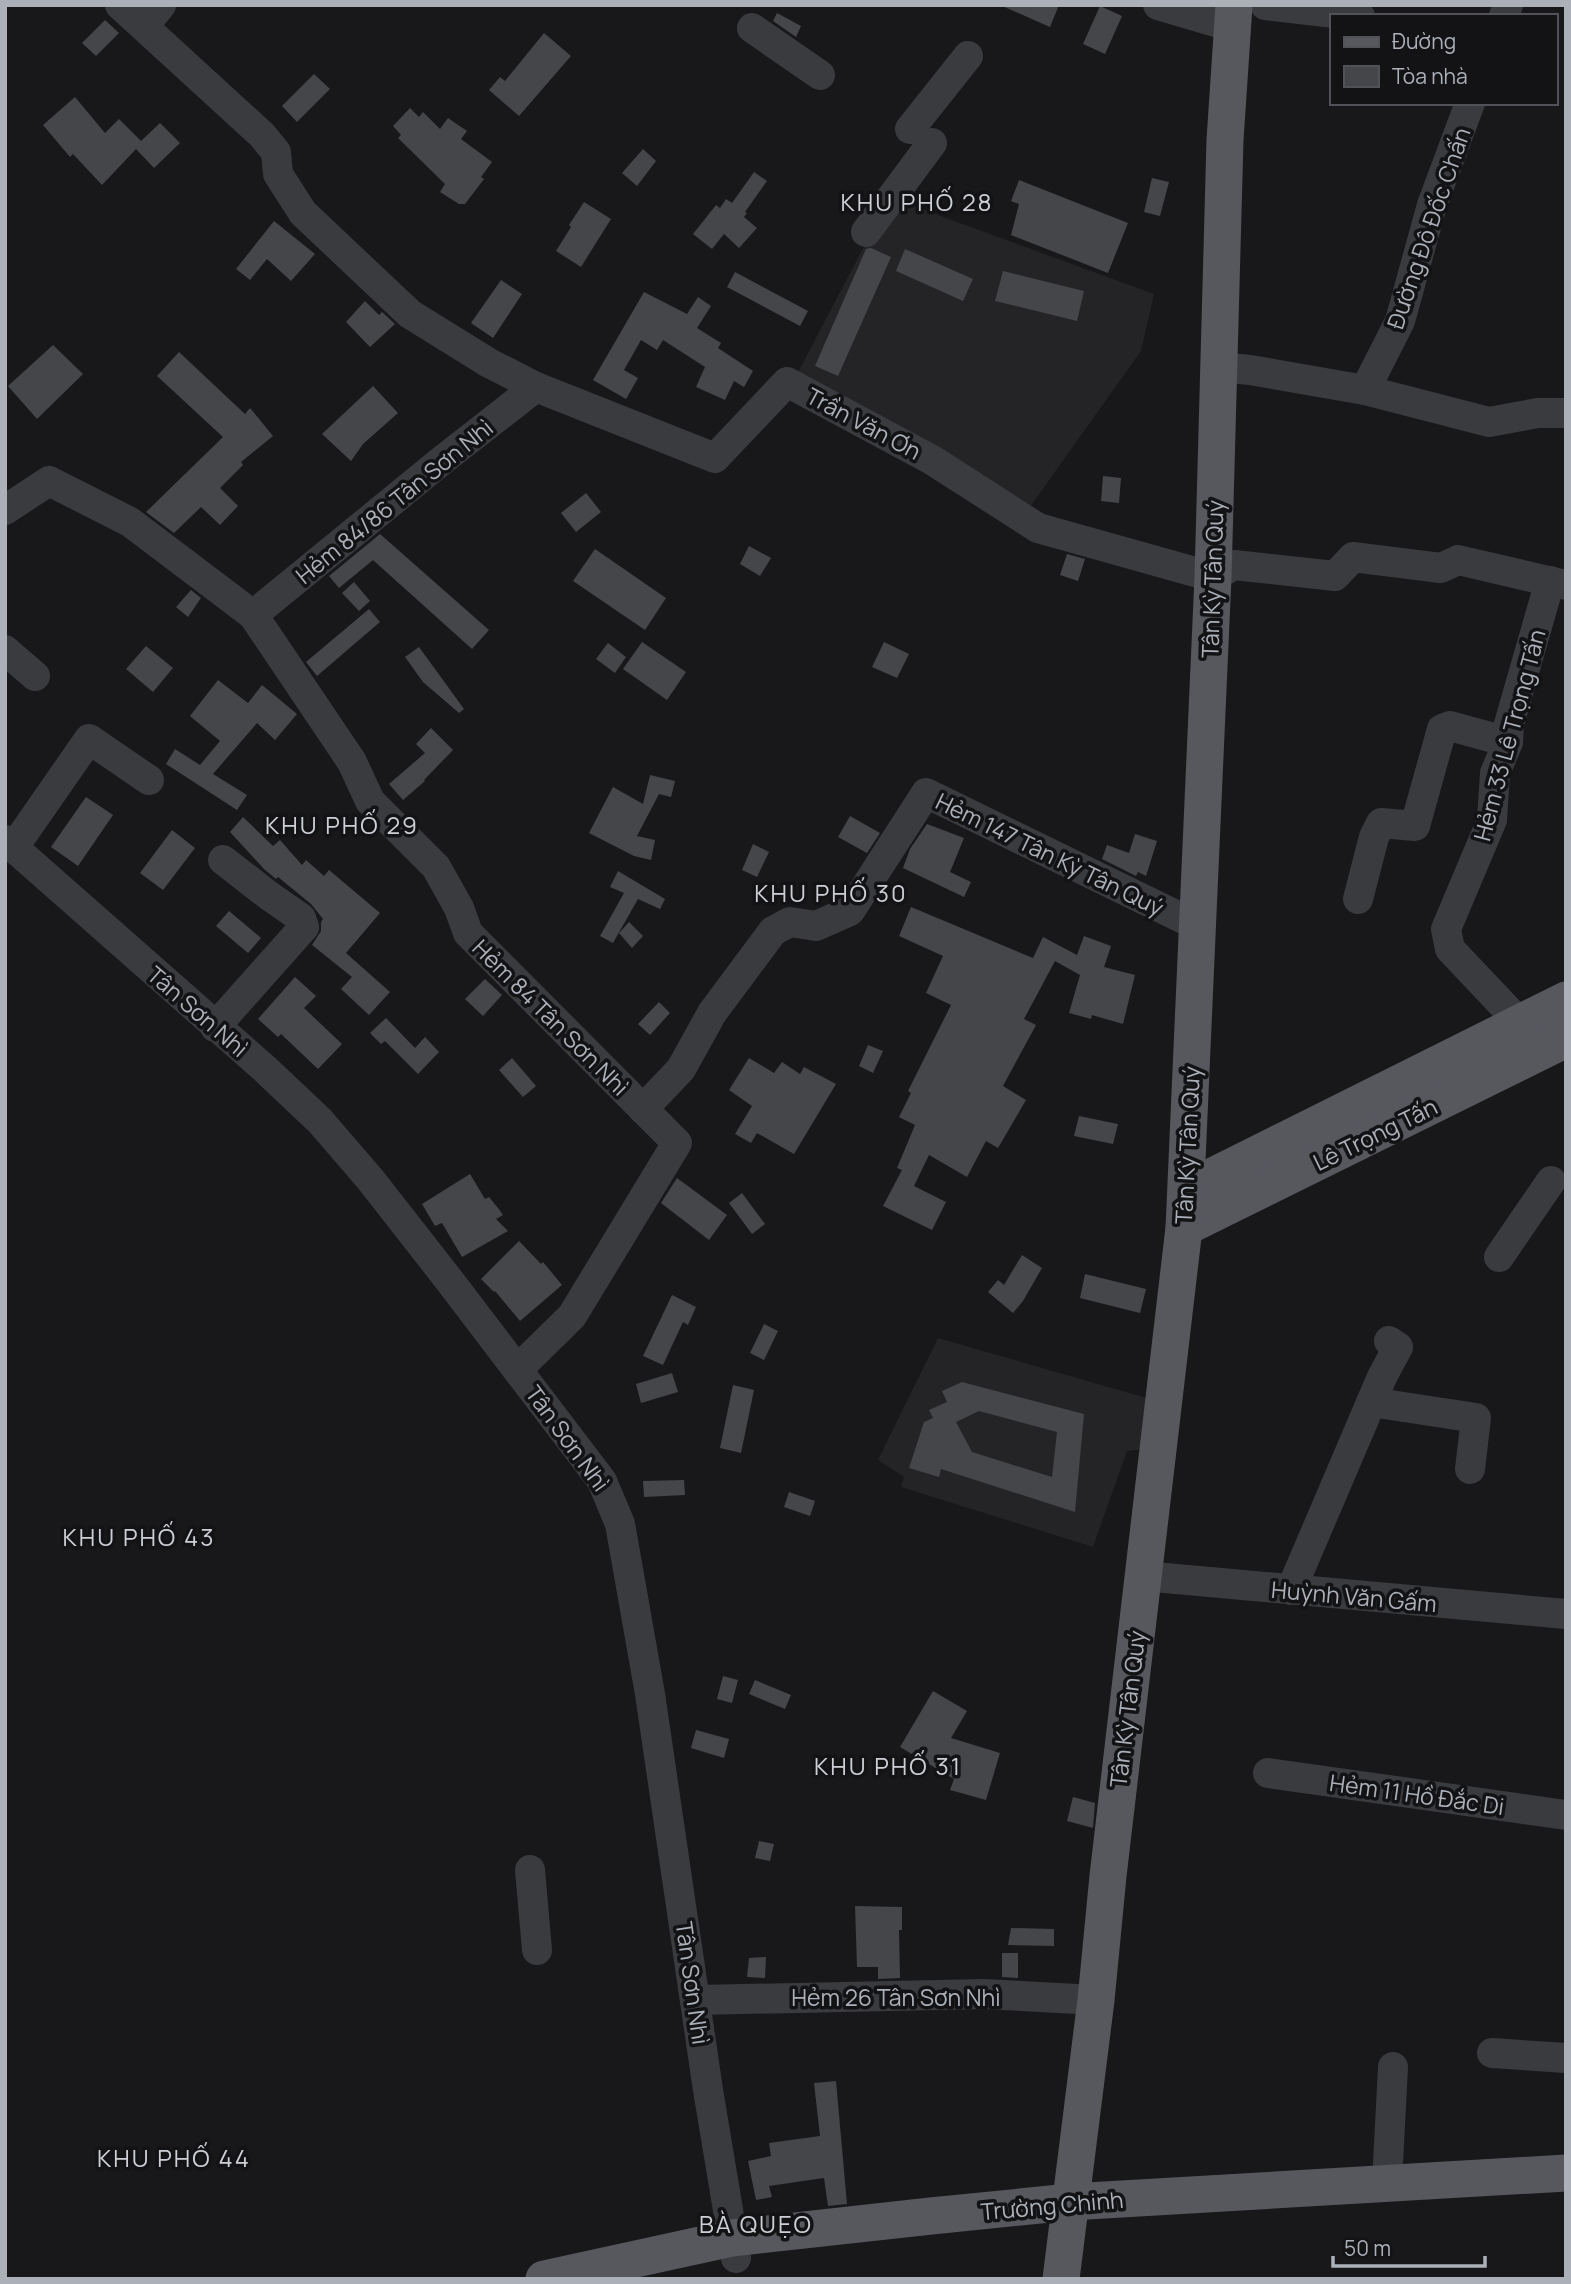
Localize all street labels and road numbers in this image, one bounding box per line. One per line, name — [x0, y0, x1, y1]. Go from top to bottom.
street label: Đường Đô Đốc Chấn — [1378, 123, 1478, 333]
street label: Trần Văn Ơn — [801, 379, 927, 467]
street label: Hẻm 84/86 Tân Sơn Nhì — [289, 411, 499, 591]
street label: Tân Kỳ Tân Quý — [1193, 499, 1231, 659]
street label: Hẻm 33 Lê Trọng Tấn — [1465, 626, 1553, 844]
street label: Hẻm 147 Tân Kỳ Tân Quý — [931, 785, 1169, 923]
street label: Hẻm 84 Tân Sơn Nhì — [466, 932, 636, 1102]
street label: Tân Sơn Nhì — [141, 958, 255, 1064]
street label: Tân Kỳ Tân Quý — [1167, 1065, 1207, 1225]
street label: Lê Trọng Tấn — [1308, 1090, 1442, 1178]
street label: Tân Sơn Nhì — [519, 1378, 617, 1498]
street label: Huỳnh Văn Gấm — [1270, 1573, 1438, 1619]
street label: Tân Kỳ Tân Quý — [1101, 1629, 1153, 1789]
street label: Hẻm 11 Hồ Đắc Di — [1328, 1766, 1506, 1822]
street label: Tân Sơn Nhì — [669, 1919, 717, 2047]
street label: Hẻm 26 Tân Sơn Nhì — [791, 1981, 1001, 2013]
street label: Trường Chinh — [979, 2183, 1125, 2227]

